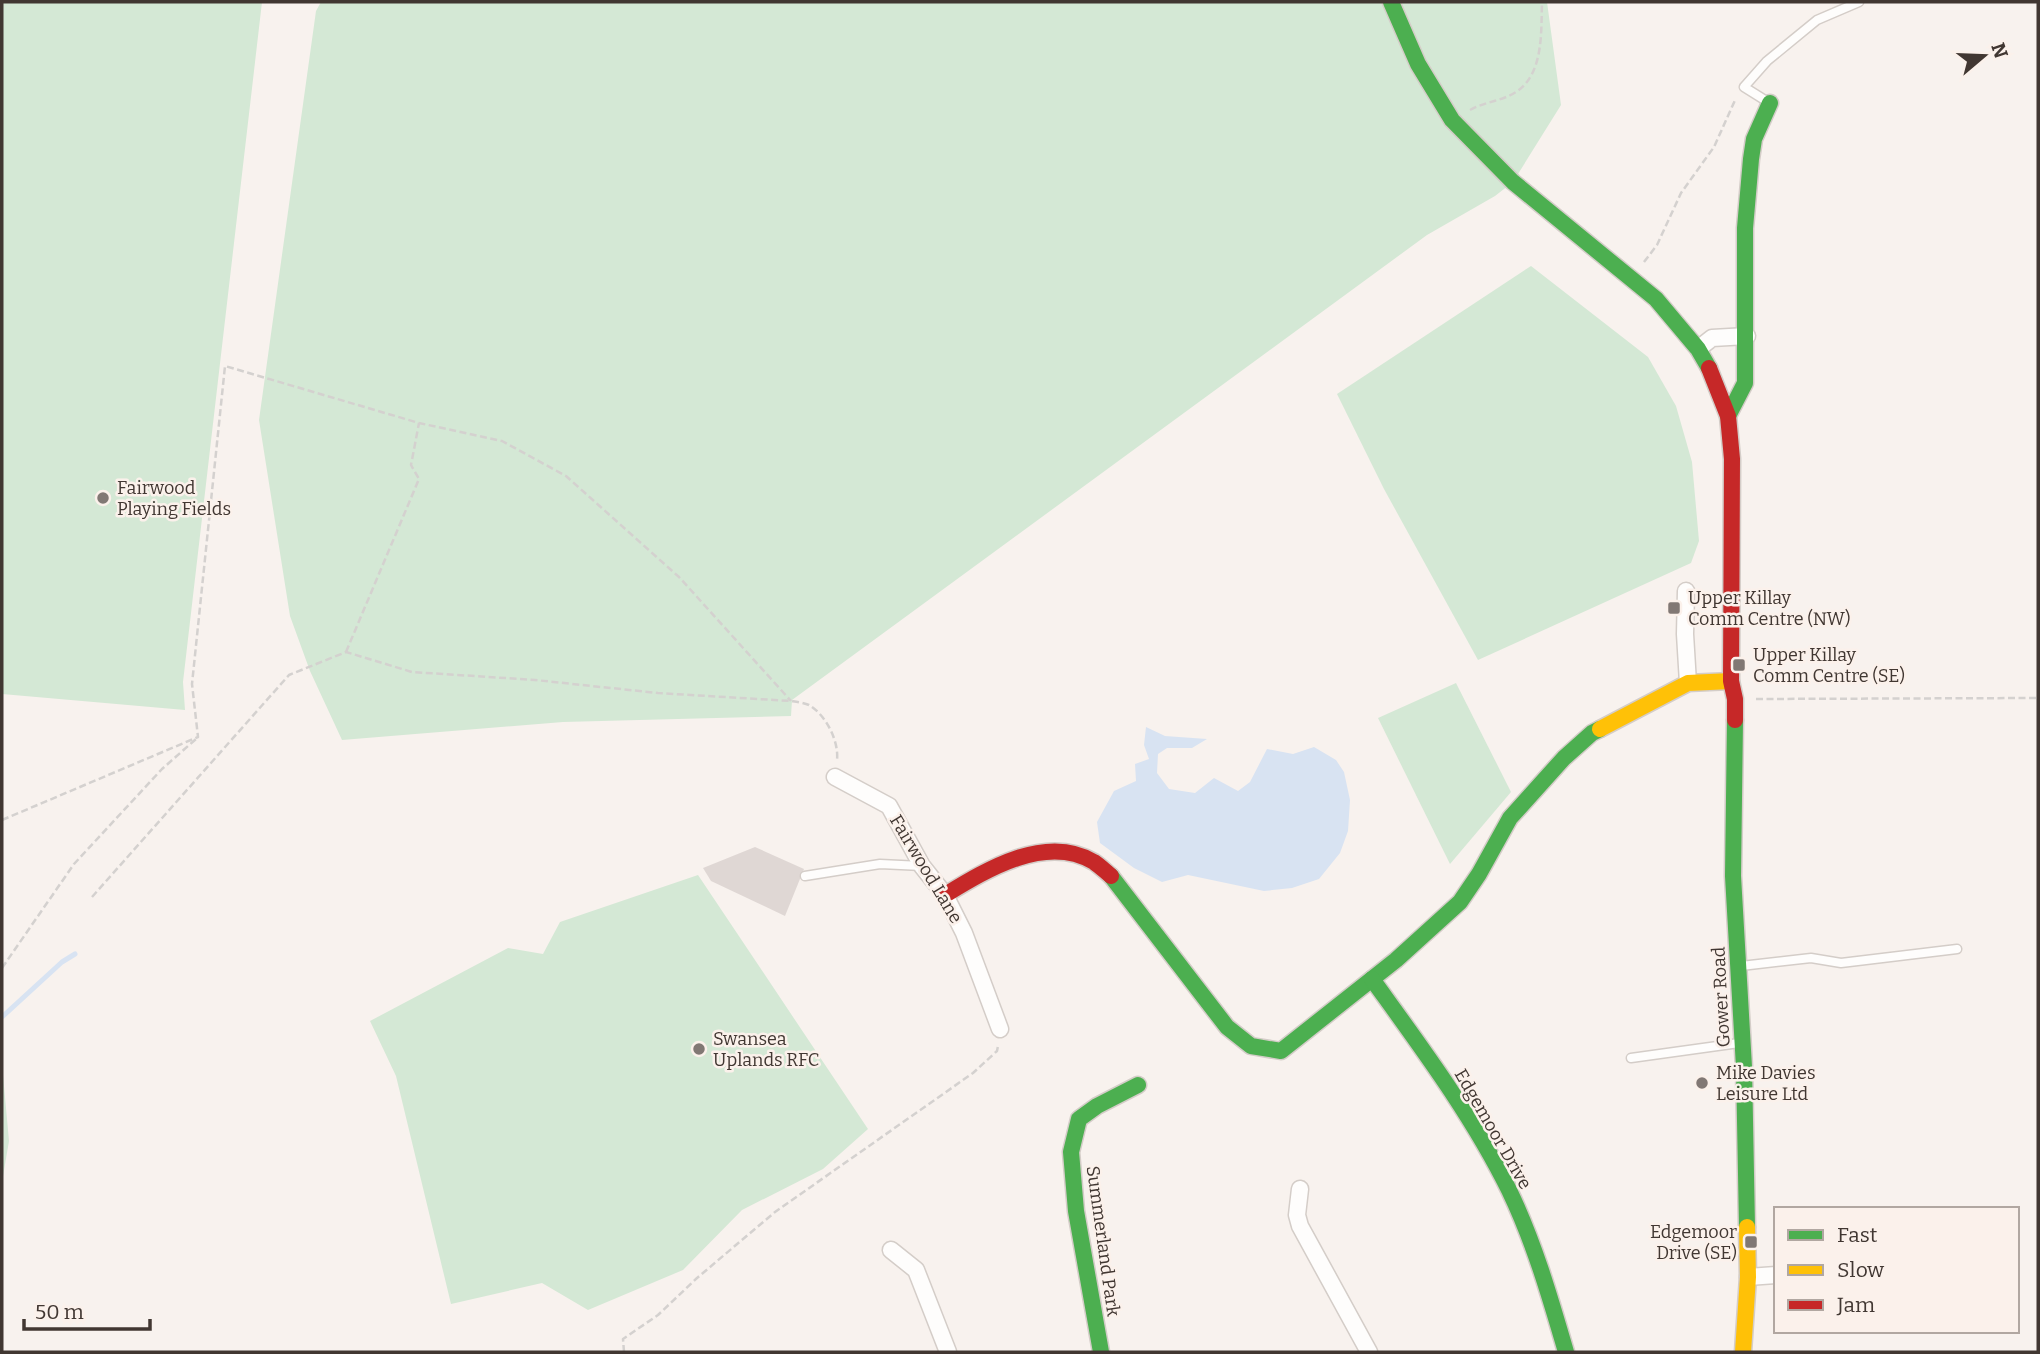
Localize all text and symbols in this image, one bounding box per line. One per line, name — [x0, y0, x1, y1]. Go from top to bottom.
north arrow — [1949, 21, 2019, 91]
text: N — [1986, 40, 2013, 62]
place label: Fairwood Playing Fields — [117, 477, 231, 520]
marker: Fairwood Playing Fields — [95, 490, 111, 506]
place label: Upper Killay Comm Centre (NW) — [1688, 587, 1851, 630]
marker: Upper Killay Comm Centre (NW) — [1666, 600, 1682, 616]
place label: Upper Killay Comm Centre (SE) — [1753, 644, 1905, 687]
marker: Upper Killay Comm Centre (SE) — [1731, 657, 1747, 673]
street label: Fairwood Lane — [885, 811, 967, 927]
street label: Gower Road — [1707, 946, 1735, 1048]
place label: Swansea Uplands RFC — [713, 1028, 819, 1071]
marker: Swansea Uplands RFC — [691, 1041, 707, 1057]
place label: Mike Davies Leisure Ltd — [1716, 1062, 1816, 1105]
street label: Edgemoor Drive — [1450, 1065, 1536, 1193]
marker: Mike Davies Leisure Ltd — [1694, 1075, 1710, 1091]
street label: Summerland Park — [1082, 1164, 1125, 1319]
legend — [1774, 1207, 2019, 1333]
place label: Edgemoor Drive (SE) — [1650, 1221, 1737, 1264]
text: Fast — [1837, 1222, 1878, 1248]
marker: Edgemoor Drive (SE) — [1743, 1234, 1759, 1250]
text: Slow — [1837, 1257, 1884, 1283]
scale bar — [24, 1288, 150, 1332]
text: Jam — [1836, 1292, 1875, 1318]
text: 50 m — [35, 1299, 84, 1325]

